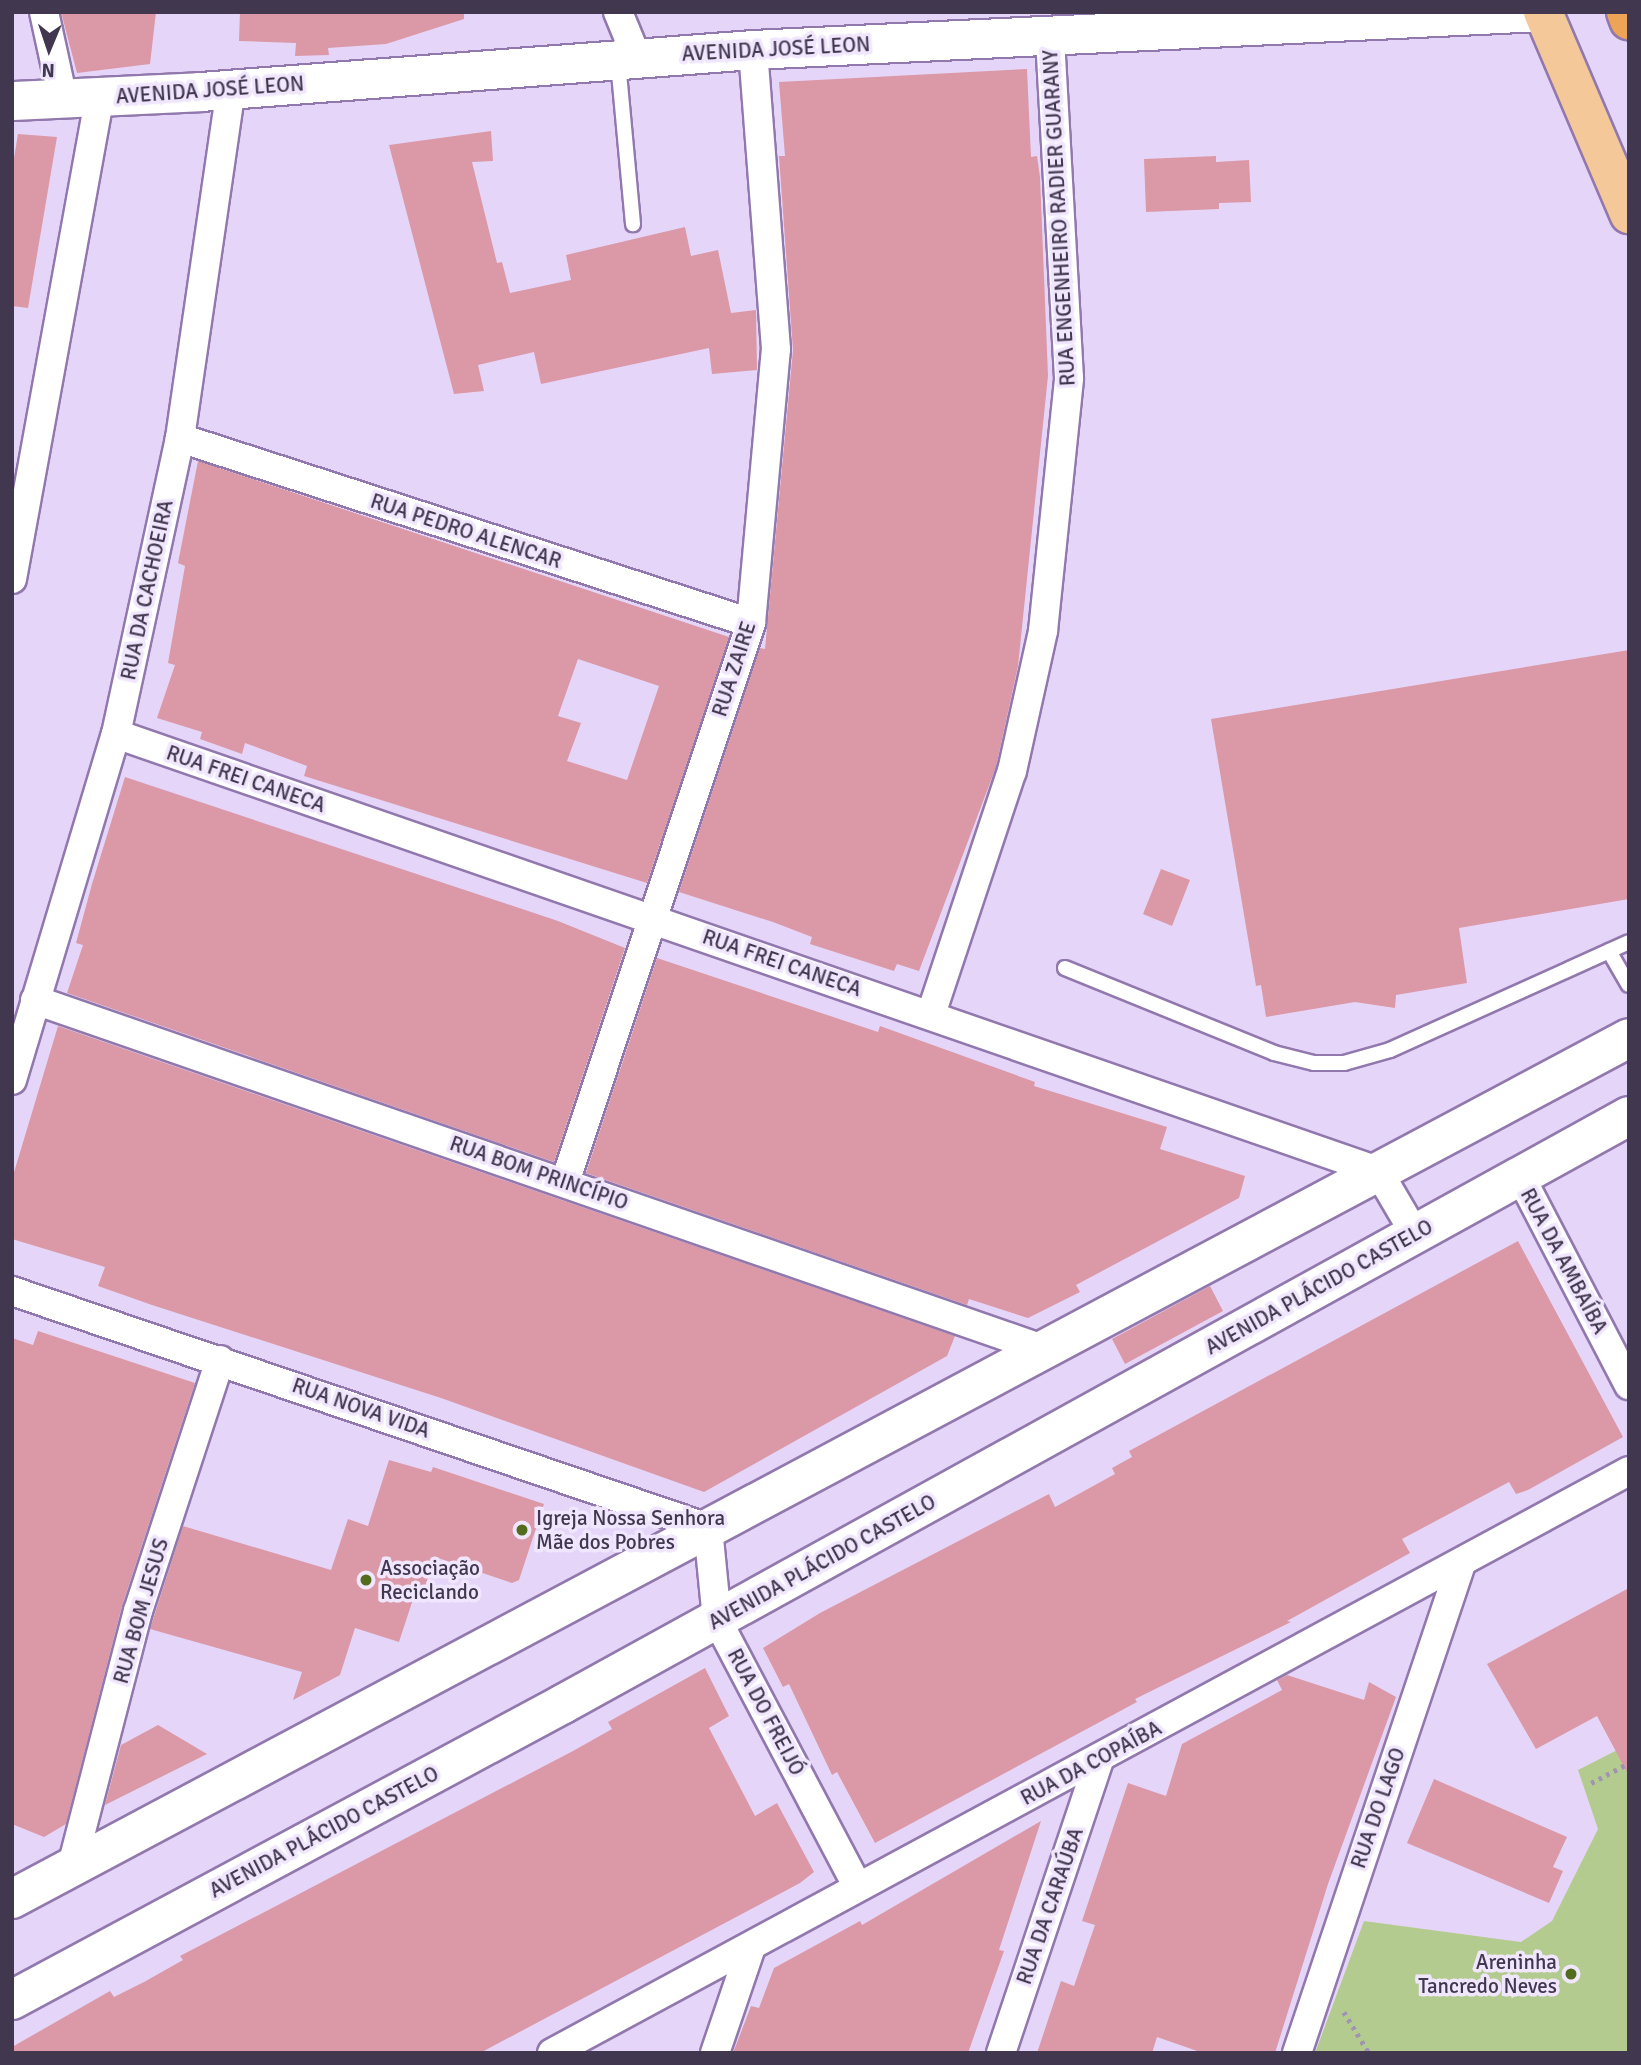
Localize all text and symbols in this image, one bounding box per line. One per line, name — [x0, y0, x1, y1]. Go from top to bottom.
north arrow — [14, 14, 84, 84]
street label: AVENIDA JOSÉ LEON — [681, 31, 871, 67]
street label: RUA ENGENHEIRO RADIER GUARANY — [1038, 49, 1080, 387]
text: N — [41, 58, 55, 82]
street label: AVENIDA JOSÉ LEON — [115, 71, 305, 109]
street label: RUA PEDRO ALENCAR — [367, 488, 565, 574]
street label: RUA DA CACHOEIRA — [116, 498, 178, 682]
street label: RUA ZAIRE — [707, 618, 761, 720]
street label: RUA FREI CANECA — [163, 740, 329, 818]
street label: RUA FREI CANECA — [699, 924, 865, 1002]
street label: RUA BOM PRINCÍPIO — [446, 1131, 632, 1215]
street label: RUA DA AMBAÍBA — [1515, 1184, 1613, 1338]
street label: AVENIDA PLÁCIDO CASTELO — [1201, 1214, 1437, 1360]
street label: RUA NOVA VIDA — [289, 1373, 433, 1443]
street label: AVENIDA PLÁCIDO CASTELO — [704, 1489, 940, 1635]
place label: Igreja Nossa Senhora Mãe dos Pobres — [536, 1505, 725, 1555]
marker: Igreja Nossa Senhora Mãe dos Pobres — [514, 1522, 530, 1538]
street label: RUA BOM JESUS — [108, 1535, 174, 1687]
place label: Associação Reciclando — [380, 1555, 480, 1605]
marker: Associação Reciclando — [358, 1572, 374, 1588]
street label: RUA DO FREIJÓ — [722, 1644, 810, 1780]
street label: RUA DA COPAÍBA — [1016, 1715, 1166, 1811]
street label: RUA DO LAGO — [1346, 1744, 1410, 1872]
street label: AVENIDA PLÁCIDO CASTELO — [205, 1761, 443, 1903]
street label: RUA DA CARAÚBA — [1011, 1824, 1089, 1988]
place label: Areninha Tancredo Neves — [1418, 1949, 1557, 1999]
marker: Areninha Tancredo Neves — [1563, 1966, 1579, 1982]

